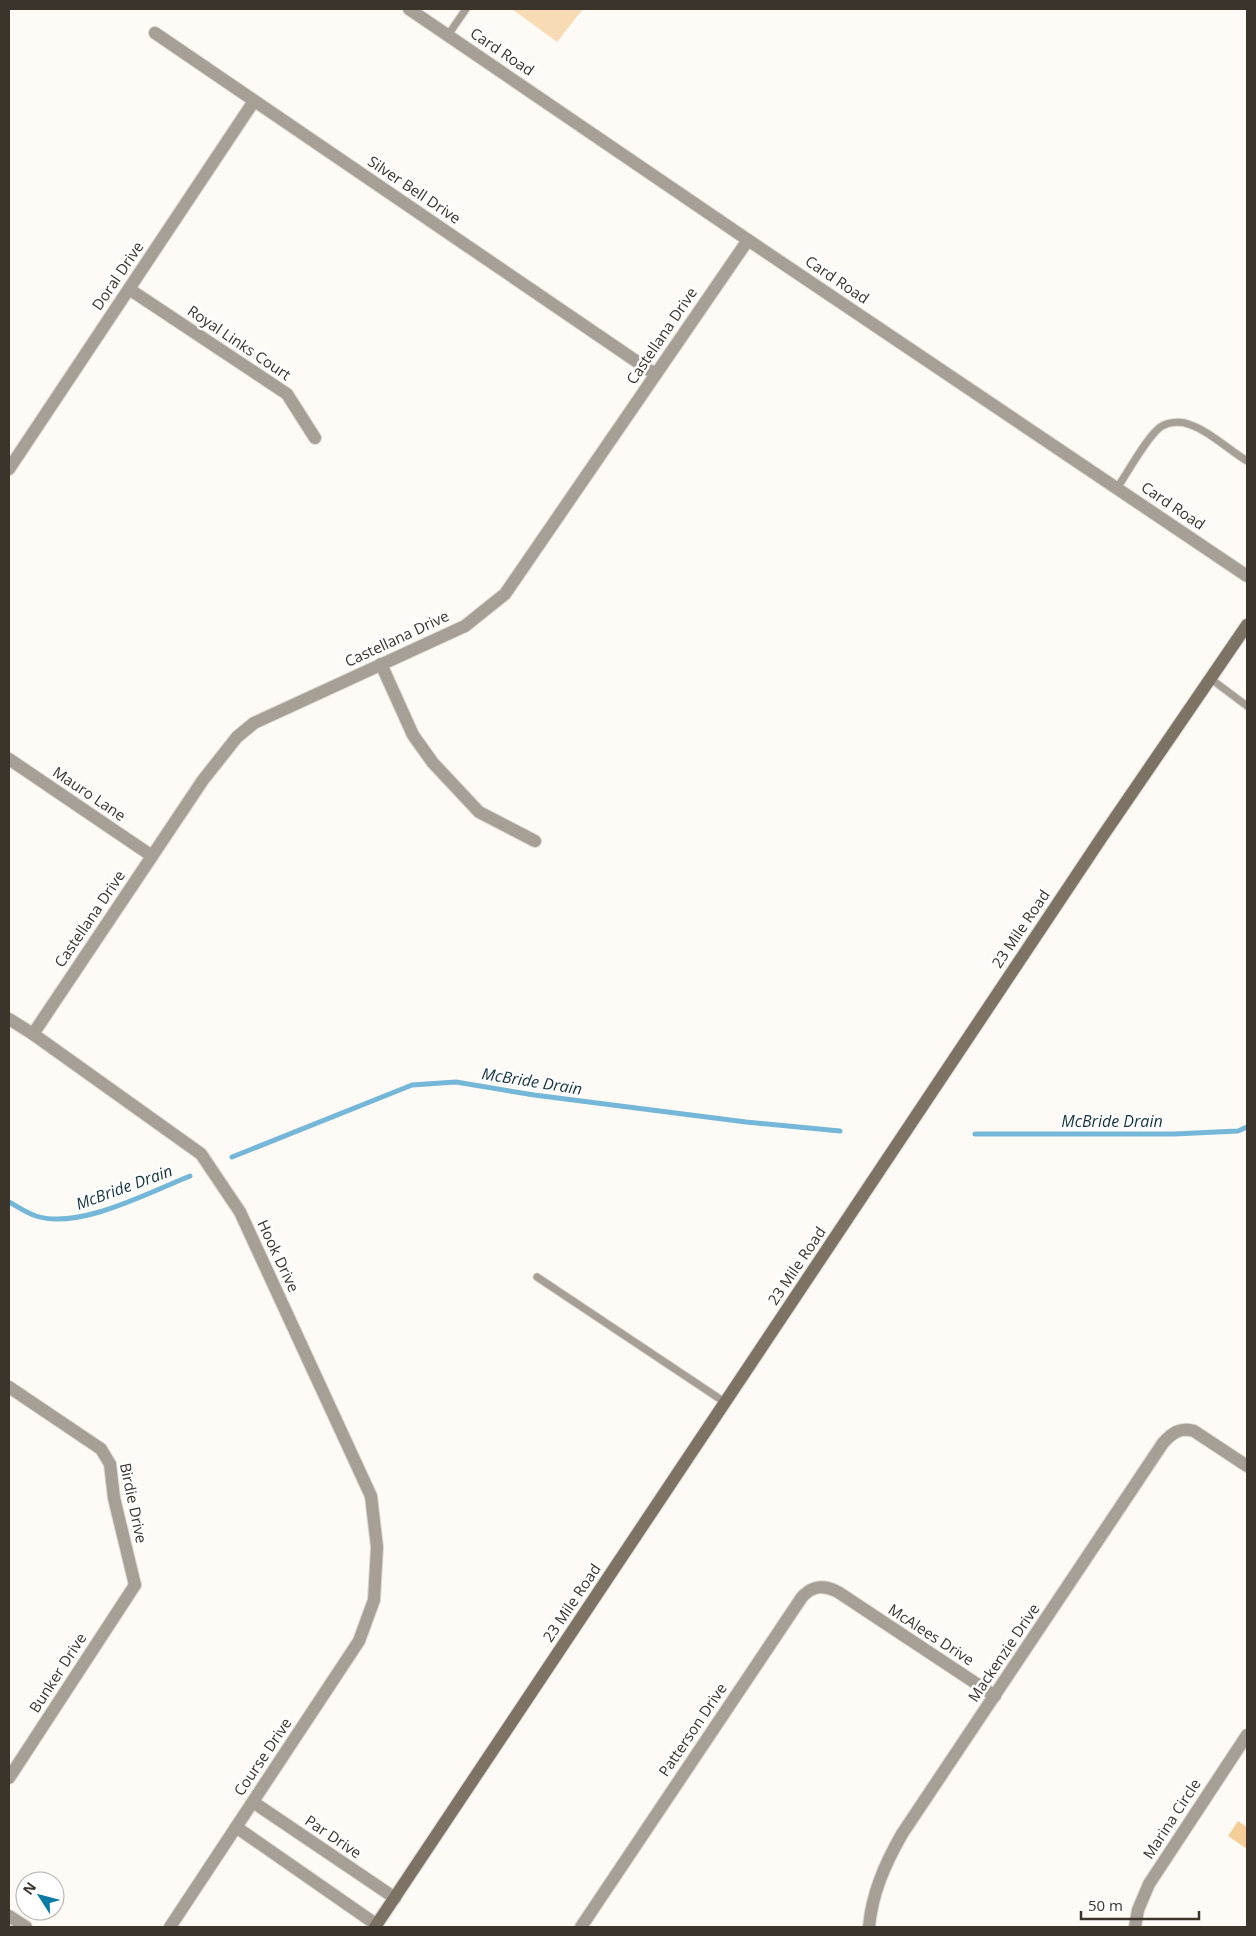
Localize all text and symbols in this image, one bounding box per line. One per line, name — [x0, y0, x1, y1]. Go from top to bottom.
street label: Card Road — [467, 23, 538, 80]
street label: Silver Bell Drive — [364, 151, 465, 228]
street label: Doral Drive — [87, 237, 147, 314]
street label: Card Road — [802, 251, 873, 308]
street label: Castellana Drive — [621, 283, 701, 388]
street label: Royal Links Court — [184, 300, 295, 384]
street label: Card Road — [1138, 477, 1209, 534]
street label: Castellana Drive — [341, 605, 452, 671]
street label: Mauro Lane — [49, 761, 130, 825]
street label: Castellana Drive — [49, 866, 129, 971]
street label: 23 Mile Road — [987, 885, 1054, 971]
water label: McBride Drain — [480, 1062, 584, 1100]
water label: McBride Drain — [1061, 1110, 1163, 1132]
water label: McBride Drain — [73, 1159, 175, 1215]
street label: Hook Drive — [253, 1216, 304, 1295]
street label: 23 Mile Road — [763, 1222, 830, 1308]
street label: Birdie Drive — [116, 1461, 152, 1545]
street label: 23 Mile Road — [538, 1559, 605, 1645]
street label: McAlees Drive — [885, 1599, 978, 1669]
street label: Mackenzie Drive — [963, 1599, 1043, 1705]
street label: Bunker Drive — [24, 1629, 90, 1716]
street label: Patterson Drive — [654, 1679, 731, 1780]
street label: Course Drive — [229, 1714, 296, 1799]
street label: Marina Circle — [1138, 1774, 1205, 1862]
street label: Par Drive — [301, 1810, 366, 1862]
north arrow — [15, 1871, 65, 1921]
text: N — [18, 1878, 40, 1898]
scale bar — [1081, 1888, 1198, 1920]
text: 50 m — [1088, 1895, 1123, 1915]

